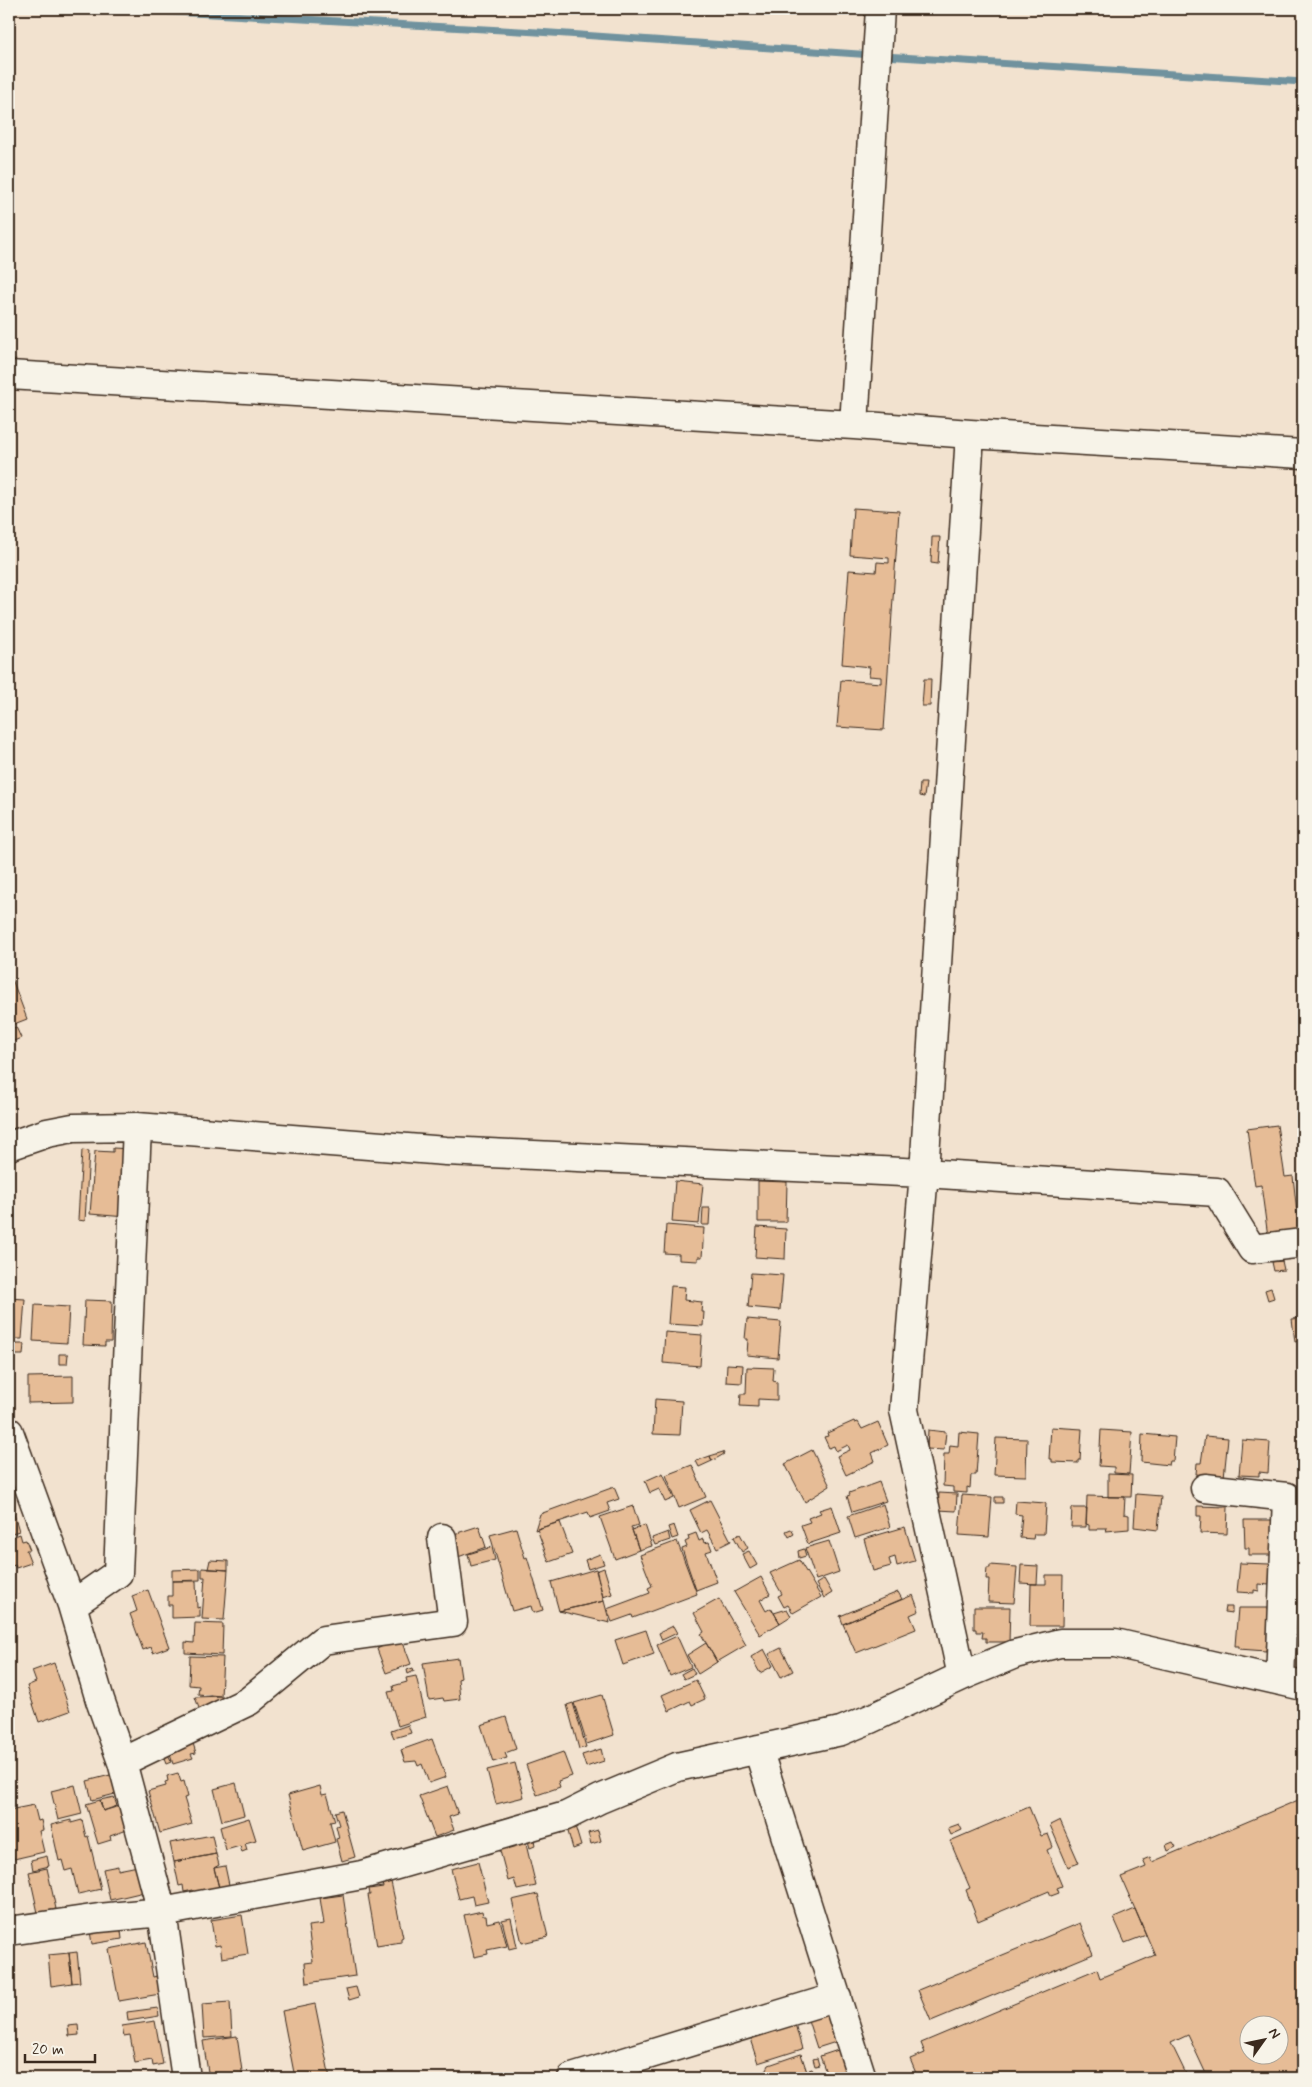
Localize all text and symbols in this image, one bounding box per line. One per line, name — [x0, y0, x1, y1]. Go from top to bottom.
north arrow — [1240, 2014, 1290, 2064]
text: N — [1264, 2025, 1284, 2042]
scale bar — [25, 2032, 95, 2064]
text: 20 m — [32, 2040, 64, 2060]

